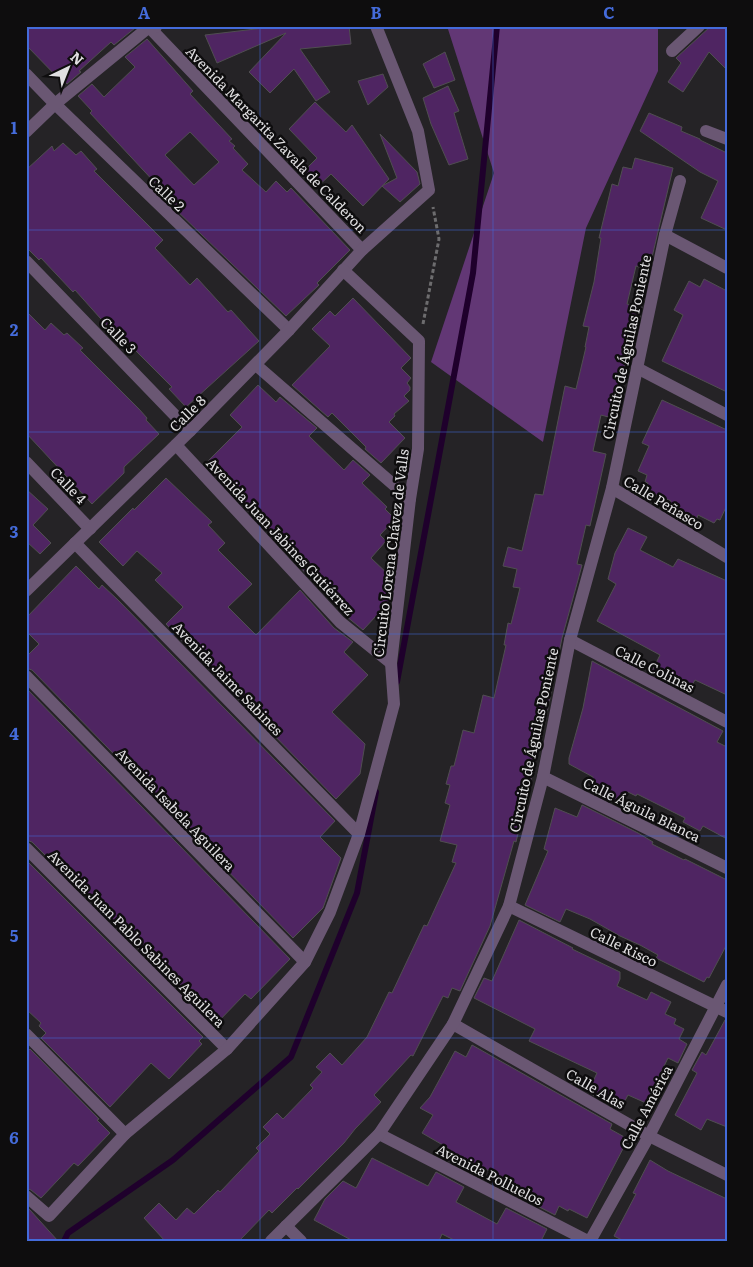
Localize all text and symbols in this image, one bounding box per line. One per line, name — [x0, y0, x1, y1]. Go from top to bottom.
text: A — [138, 0, 150, 24]
text: B — [370, 0, 382, 24]
text: C — [603, 0, 615, 24]
street label: Avenida Margarita Zavala de Calderon — [182, 41, 372, 237]
north arrow — [42, 42, 92, 92]
text: N — [66, 46, 89, 69]
text: 1 — [11, 115, 18, 139]
street label: Calle 2 — [144, 171, 190, 215]
street label: Circuito de Águilas Poniente — [597, 253, 655, 441]
street label: Calle 3 — [96, 312, 142, 358]
text: 2 — [10, 317, 19, 341]
street label: Calle 8 — [164, 390, 210, 436]
street label: Circuito Lorena Chávez de Valls — [367, 448, 413, 658]
street label: Avenida Juan Jabines Gutiérrez — [202, 453, 360, 619]
street label: Calle 4 — [46, 462, 92, 508]
street label: Calle Peñasco — [620, 470, 708, 534]
text: 3 — [10, 519, 19, 543]
street label: Avenida Jaime Sabines — [168, 617, 288, 739]
street label: Calle Colinas — [612, 639, 698, 697]
street label: Circuito de Águilas Poniente — [504, 646, 562, 834]
text: 4 — [9, 721, 19, 745]
street label: Avenida Isabela Aguilera — [112, 743, 241, 875]
street label: Calle Águila Blanca — [580, 772, 704, 846]
street label: Avenida Juan Pablo Sabines Aguilera — [44, 845, 230, 1031]
street label: Calle Risco — [587, 921, 661, 971]
text: 5 — [10, 923, 19, 947]
street label: Calle América — [615, 1061, 677, 1153]
street label: Calle Alas — [563, 1063, 629, 1113]
text: 6 — [9, 1125, 19, 1149]
street label: Avenida Polluelos — [433, 1138, 547, 1210]

